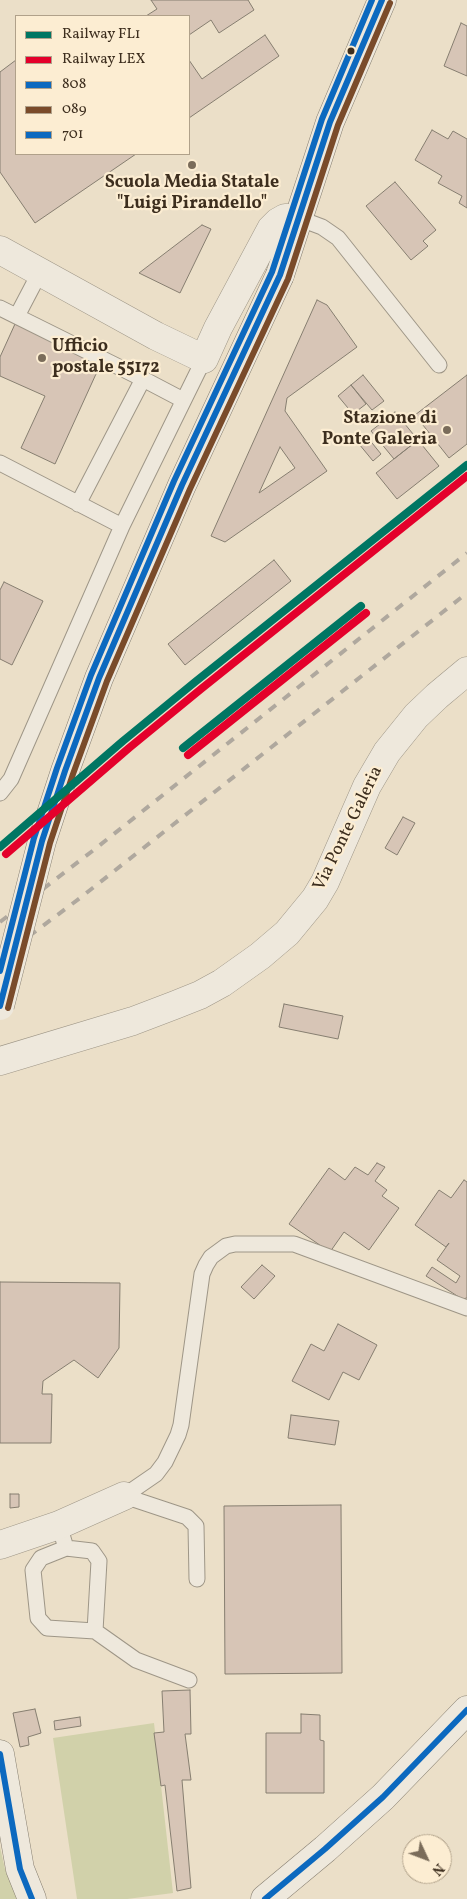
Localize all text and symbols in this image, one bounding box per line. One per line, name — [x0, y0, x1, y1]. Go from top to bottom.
legend — [15, 15, 190, 155]
text: Railway FL1 — [62, 24, 141, 45]
unlabelled marker — [346, 46, 356, 56]
text: Railway LEX — [62, 49, 145, 70]
text: 808 — [62, 74, 86, 95]
text: 089 — [62, 99, 86, 120]
text: 701 — [62, 124, 84, 145]
marker: Scuola Media Statale "Luigi Pirandello" — [186, 159, 198, 171]
place label: Scuola Media Statale "Luigi Pirandello" — [105, 173, 279, 215]
place label: Ufficio postale 55172 — [52, 337, 160, 379]
marker: Ufficio postale 55172 — [36, 352, 48, 364]
place label: Stazione di Ponte Galeria — [322, 409, 437, 452]
marker: Stazione di Ponte Galeria — [441, 424, 453, 436]
street label: Via Ponte Galeria — [309, 763, 389, 895]
north arrow — [402, 1834, 452, 1884]
text: N — [427, 1859, 448, 1879]

